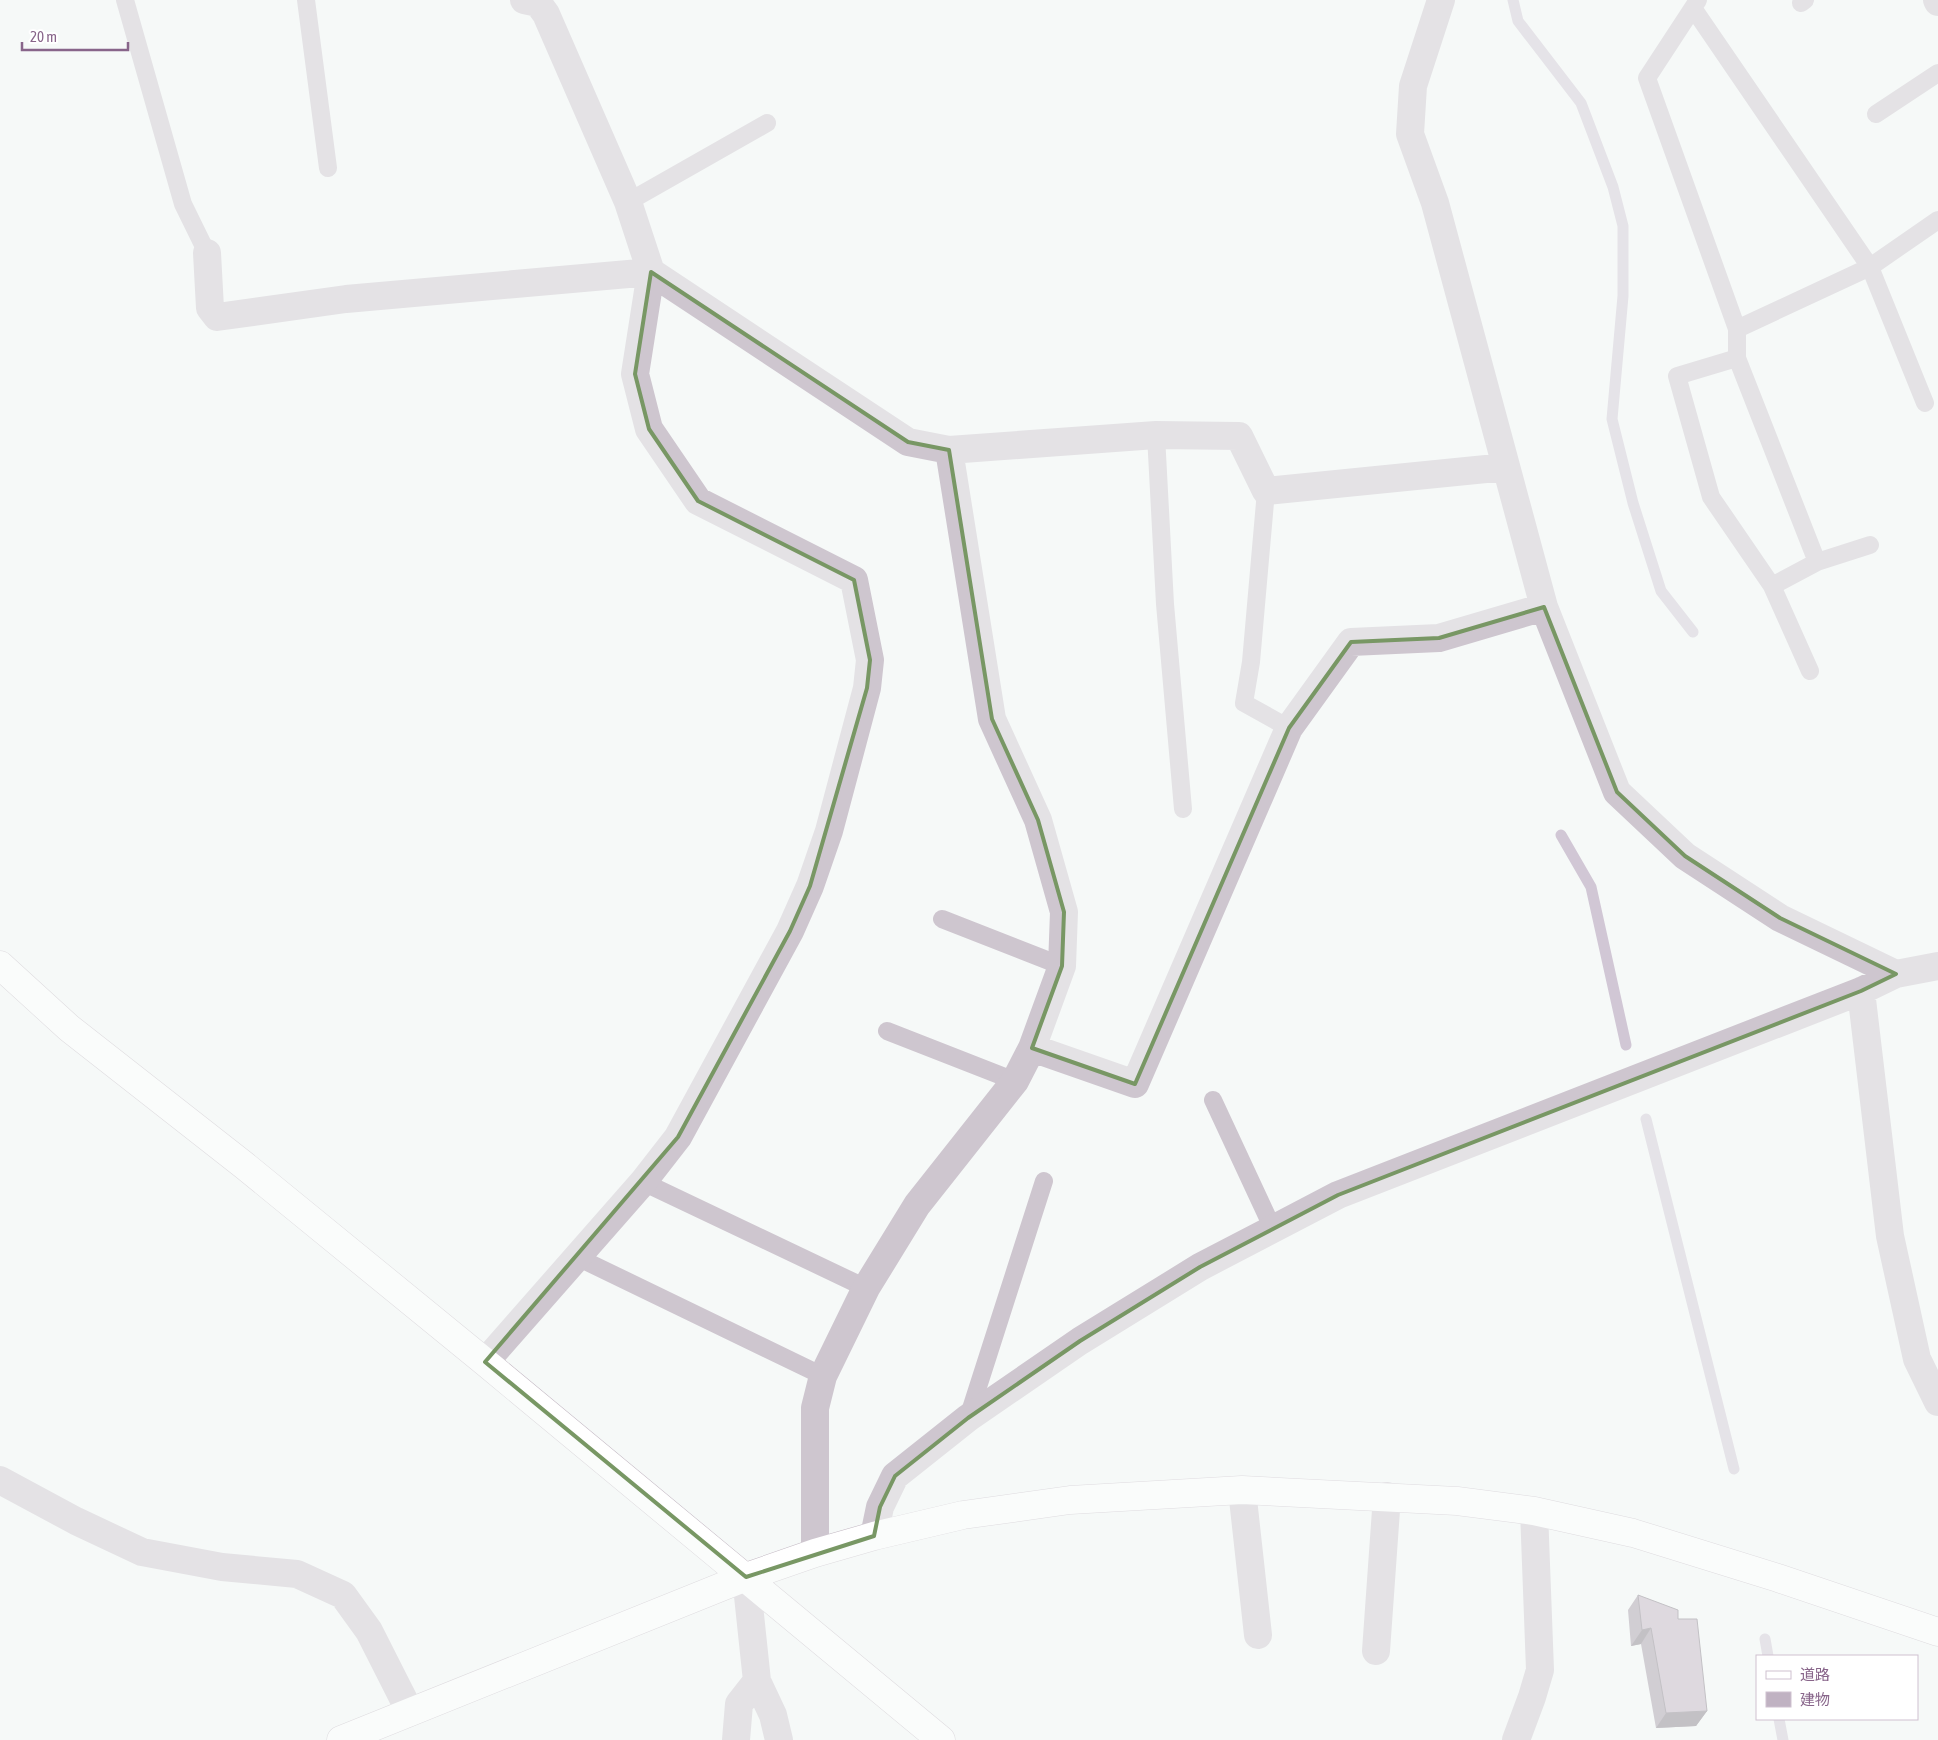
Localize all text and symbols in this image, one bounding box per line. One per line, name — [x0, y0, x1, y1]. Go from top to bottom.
scale bar — [22, 20, 129, 52]
text: 20 m — [30, 28, 57, 45]
legend — [1756, 1655, 1918, 1720]
text: 道路 — [1800, 1666, 1830, 1683]
text: 建物 — [1800, 1691, 1830, 1708]

